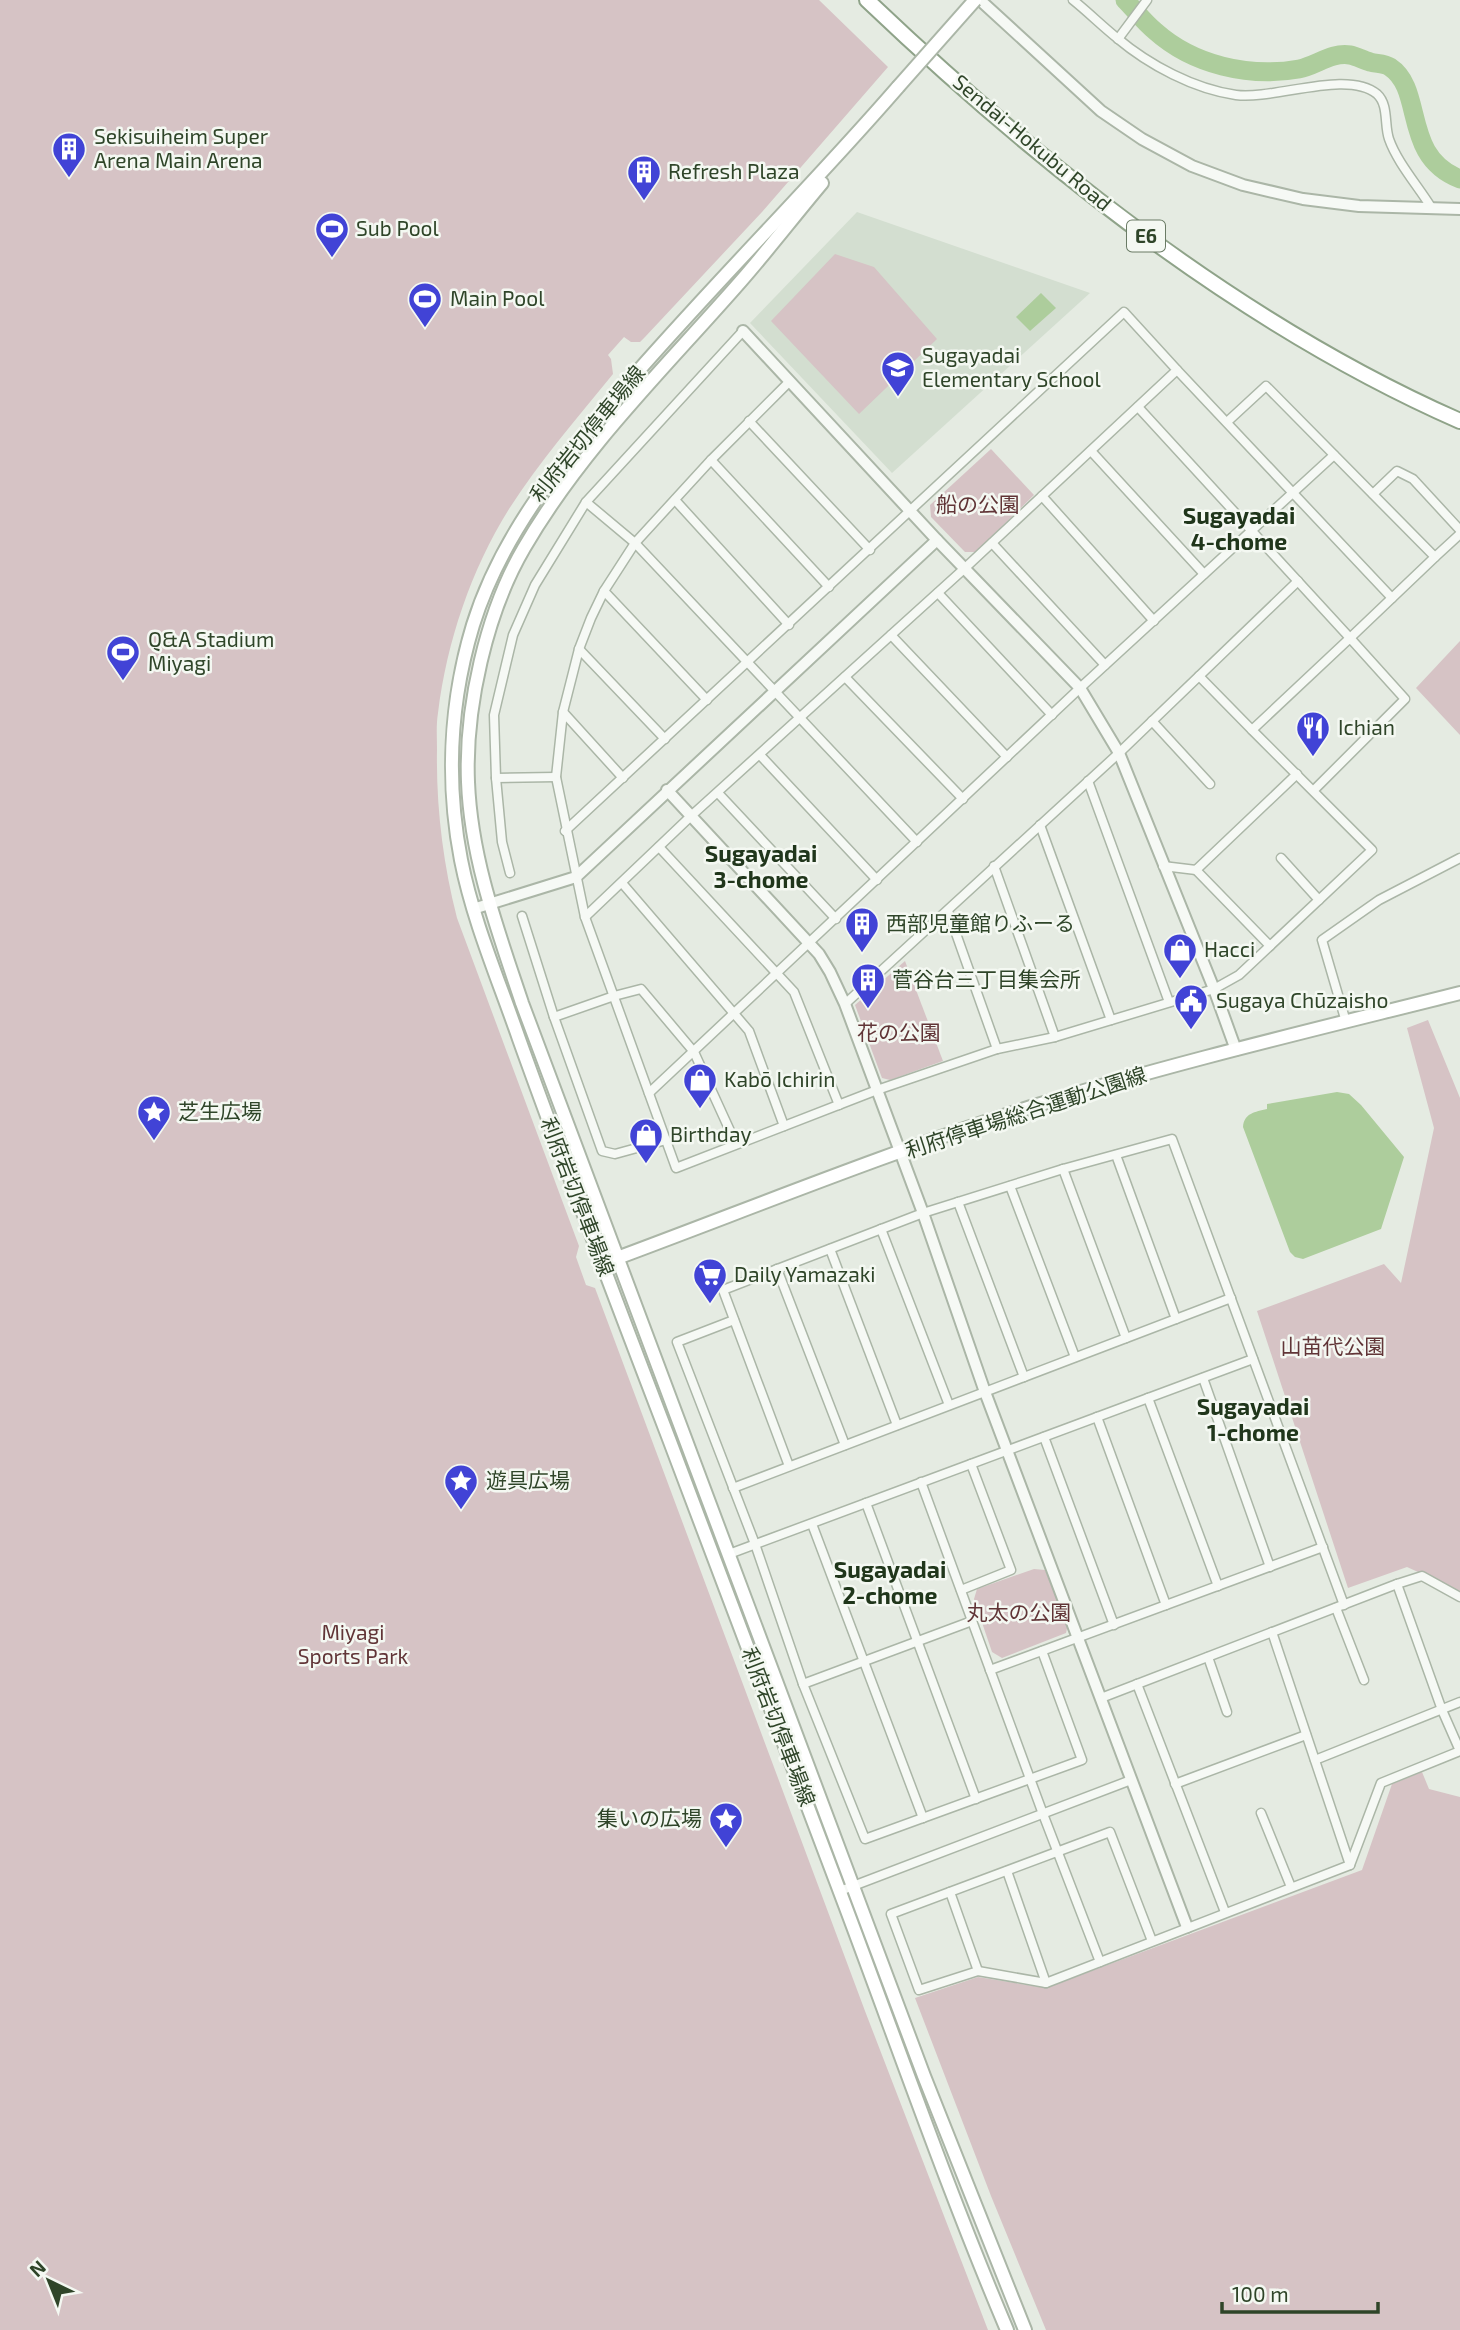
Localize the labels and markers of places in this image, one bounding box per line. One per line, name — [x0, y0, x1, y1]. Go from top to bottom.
place label: Sekisuiheim Super Arena Main Arena — [94, 123, 269, 172]
building icon: Sekisuiheim Super Arena Main Arena — [50, 130, 88, 179]
building icon: Refresh Plaza — [625, 153, 663, 202]
place label: Refresh Plaza — [668, 158, 800, 183]
sports icon: Sub Pool — [313, 210, 351, 259]
place label: Sub Pool — [356, 215, 440, 240]
sports icon: Main Pool — [406, 280, 444, 329]
place label: Main Pool — [450, 285, 545, 310]
place label: Sugayadai Elementary School — [922, 342, 1102, 391]
school or university icon: Sugayadai Elementary School — [879, 349, 917, 398]
place label: Q&A Stadium Miyagi — [148, 626, 274, 675]
sports icon: Q&A Stadium Miyagi — [104, 633, 142, 682]
restaurant icon: Ichian — [1294, 709, 1332, 758]
place label: Ichian — [1338, 714, 1395, 739]
building icon: 西部児童館りふーる — [843, 905, 881, 954]
place label: 西部児童館りふーる — [886, 910, 1075, 935]
shop icon: Hacci — [1161, 931, 1199, 980]
place label: Hacci — [1204, 936, 1255, 961]
building icon: 菅谷台三丁目集会所 — [849, 961, 887, 1010]
place label: 菅谷台三丁目集会所 — [892, 966, 1081, 991]
public building icon: Sugaya Chūzaisho — [1172, 982, 1210, 1031]
place label: Sugaya Chūzaisho — [1216, 987, 1389, 1012]
shop icon: Kabō Ichirin — [681, 1061, 719, 1110]
place label: Kabō Ichirin — [724, 1066, 836, 1091]
place icon: 芝生広場 — [135, 1093, 173, 1142]
place label: 芝生広場 — [178, 1098, 262, 1123]
shop icon: Birthday — [627, 1116, 665, 1165]
place label: Birthday — [670, 1121, 752, 1146]
supermarket icon: Daily Yamazaki — [691, 1256, 729, 1305]
place label: Daily Yamazaki — [734, 1261, 876, 1286]
place icon: 遊具広場 — [442, 1462, 480, 1511]
place label: 遊具広場 — [486, 1467, 570, 1492]
place icon: 集いの広場 — [707, 1800, 745, 1849]
place label: 集いの広場 — [597, 1805, 702, 1830]

